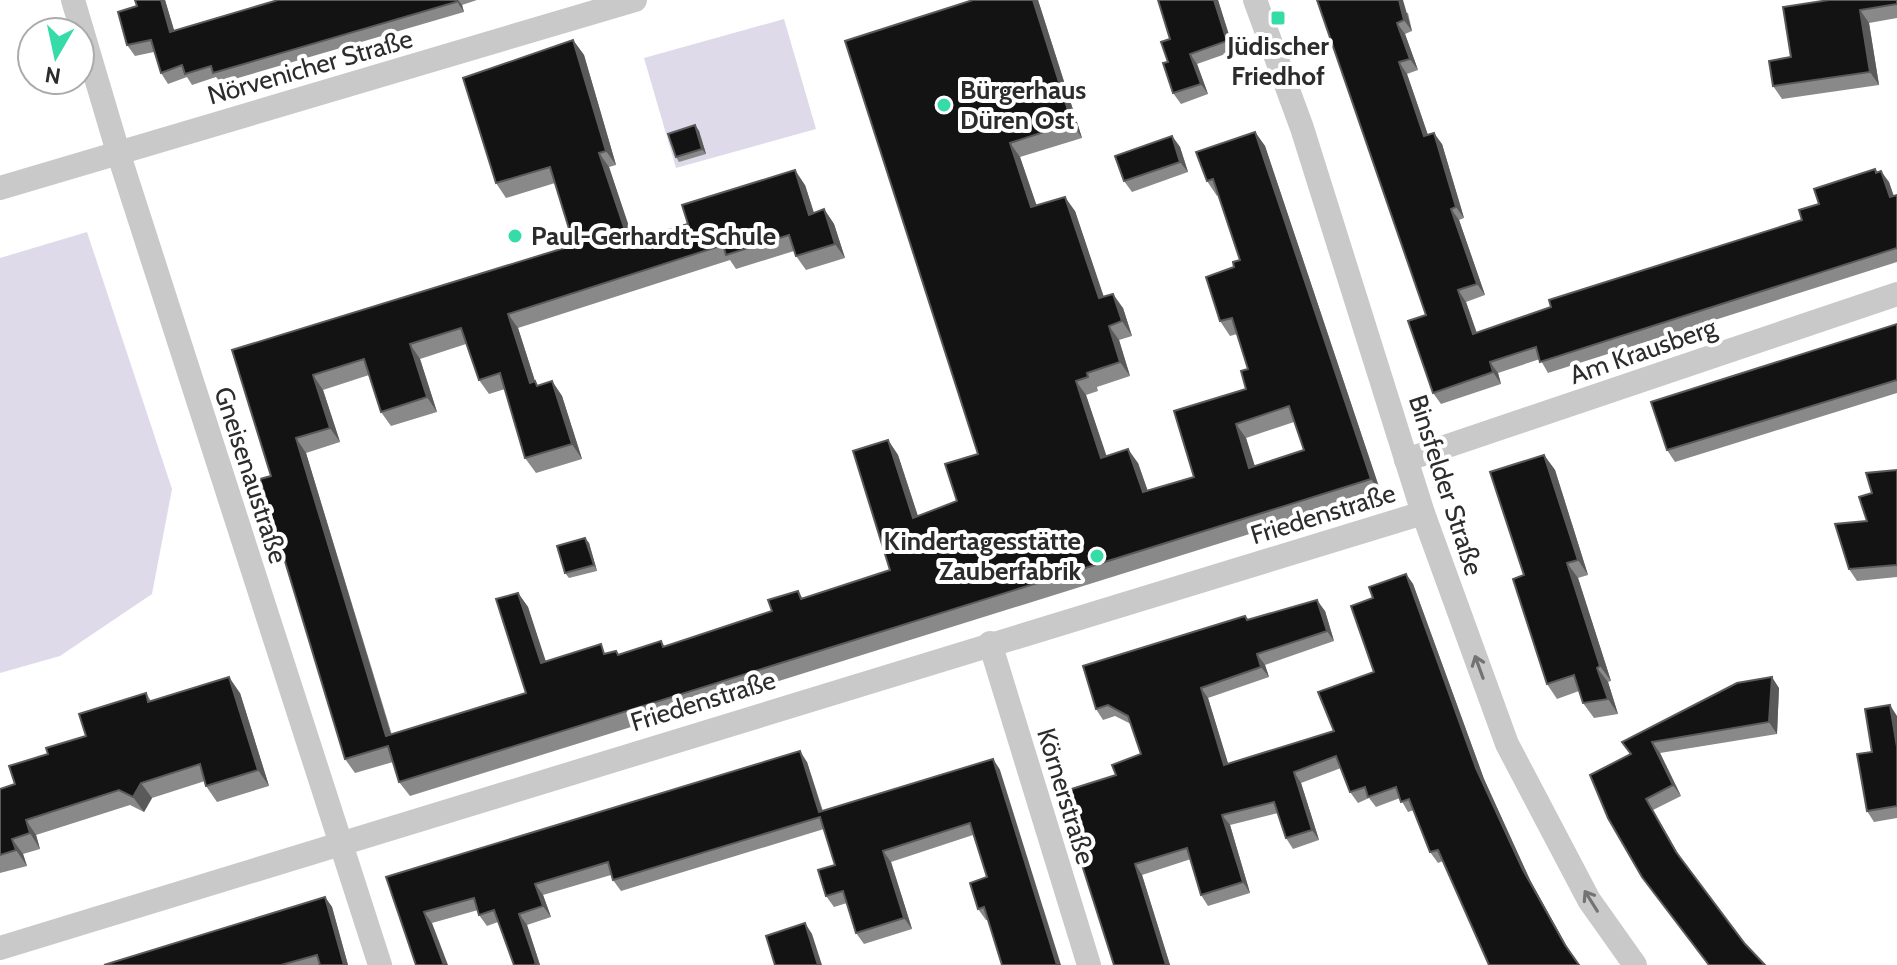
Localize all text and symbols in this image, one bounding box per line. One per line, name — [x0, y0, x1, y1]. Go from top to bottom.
marker: Jüdischer Friedhof — [1269, 9, 1287, 27]
north arrow — [16, 16, 96, 96]
street label: Nörvenicher Straße — [204, 22, 416, 112]
place label: Jüdischer Friedhof — [1226, 30, 1329, 92]
text: N — [43, 61, 63, 90]
place label: Bürgerhaus Düren Ost — [960, 74, 1086, 136]
marker: Bürgerhaus Düren Ost — [935, 96, 953, 114]
place label: Paul-Gerhardt-Schule — [531, 220, 776, 252]
marker: Paul-Gerhardt-Schule — [506, 227, 524, 245]
street label: Am Krausberg — [1565, 311, 1722, 391]
street label: Gneisenaustraße — [207, 383, 295, 567]
street label: Binsfelder Straße — [1402, 391, 1490, 579]
street label: Friedenstraße — [1247, 477, 1399, 551]
place label: Kindertagesstätte Zauberfabrik — [883, 525, 1081, 587]
marker: Kindertagesstätte Zauberfabrik — [1088, 547, 1106, 565]
one-way arrow — [1471, 655, 1485, 680]
street label: Friedenstraße — [627, 664, 779, 738]
street label: Körnerstraße — [1030, 724, 1102, 868]
one-way arrow — [1582, 890, 1598, 913]

